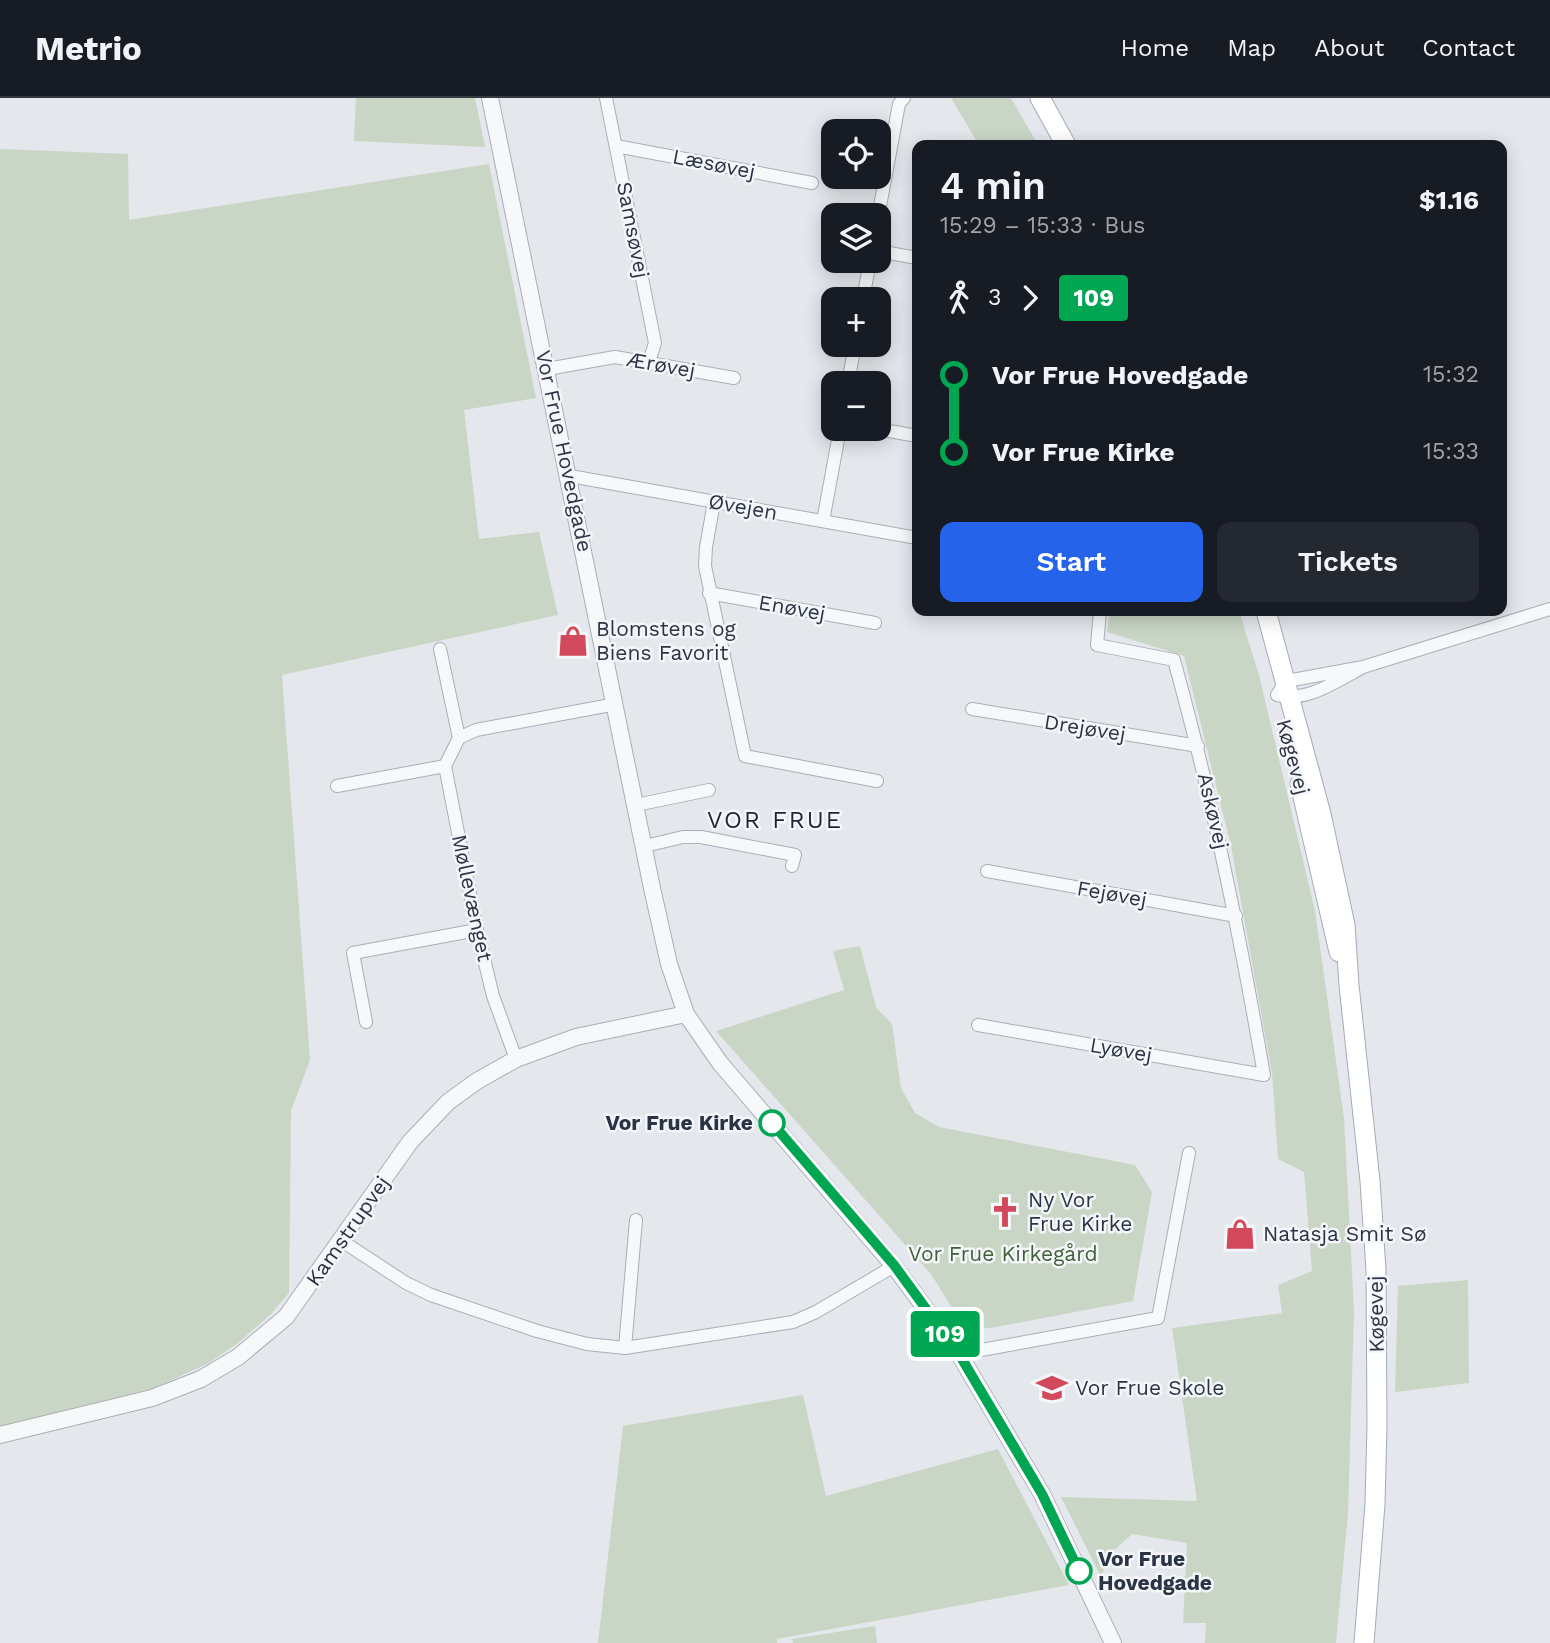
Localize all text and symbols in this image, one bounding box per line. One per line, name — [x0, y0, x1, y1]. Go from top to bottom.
text: Metrio — [35, 29, 142, 68]
text: Home — [1121, 34, 1189, 62]
text: Map — [1227, 34, 1276, 62]
text: About — [1314, 34, 1384, 62]
text: Contact — [1422, 34, 1515, 62]
map controls — [821, 119, 891, 441]
button: locate — [821, 119, 891, 189]
street label: Læsøvej — [671, 143, 758, 184]
text: 4 min — [940, 164, 1046, 208]
street label: Samsøvej — [612, 180, 655, 280]
text: $1.16 — [1419, 185, 1479, 215]
button: layers — [821, 203, 891, 273]
text: 15:29 – 15:33 · Bus — [940, 212, 1145, 239]
icon: walk — [940, 279, 978, 317]
icon: forward — [1011, 279, 1049, 317]
text: 3 — [988, 284, 1001, 311]
text: 109 — [1073, 284, 1114, 312]
button: + — [821, 287, 891, 357]
street label: Ærøvej — [625, 346, 697, 383]
street label: Vor Frue Hovedgade — [531, 348, 598, 554]
text: Vor Frue Hovedgade — [992, 360, 1248, 390]
text: 15:32 — [1423, 361, 1479, 388]
button: − — [821, 371, 891, 441]
text: Vor Frue Kirke — [992, 437, 1175, 467]
text: 15:33 — [1423, 438, 1479, 465]
street label: Øvejen — [707, 488, 779, 525]
button: Start — [940, 522, 1203, 602]
button: Tickets — [1217, 522, 1479, 602]
street label: Enøvej — [757, 589, 828, 626]
place label: Blomstens og Biens Favorit — [596, 616, 737, 665]
shop icon: Blomstens og Biens Favorit — [556, 624, 590, 658]
street label: Drejøvej — [1043, 709, 1128, 746]
street label: Køgevej — [1271, 716, 1316, 797]
street label: Askøvej — [1193, 770, 1234, 851]
district label: VOR FRUE — [707, 806, 843, 834]
street label: Møllevænget — [447, 832, 498, 964]
street label: Fejøvej — [1075, 875, 1149, 912]
street label: Lyøvej — [1088, 1032, 1154, 1067]
place label: Vor Frue Kirke — [606, 1110, 753, 1135]
marker: Vor Frue Kirke — [759, 1110, 785, 1136]
street label: Kamstrupvej — [300, 1171, 395, 1291]
place label: Ny Vor Frue Kirke — [1028, 1187, 1132, 1236]
church icon: Ny Vor Frue Kirke — [988, 1195, 1022, 1229]
shop icon: Natasja Smit Sø — [1223, 1217, 1257, 1251]
place label: Natasja Smit Sø — [1263, 1221, 1427, 1246]
park label: Vor Frue Kirkegård — [908, 1241, 1098, 1266]
street label: Køgevej — [1362, 1275, 1389, 1353]
line badge: 109 — [905, 1311, 985, 1357]
text: 109 — [925, 1320, 965, 1348]
school or university icon: Vor Frue Skole — [1035, 1371, 1069, 1405]
place label: Vor Frue Skole — [1075, 1375, 1224, 1400]
place label: Vor Frue Hovedgade — [1098, 1546, 1212, 1595]
marker: Vor Frue Hovedgade — [1066, 1558, 1092, 1584]

